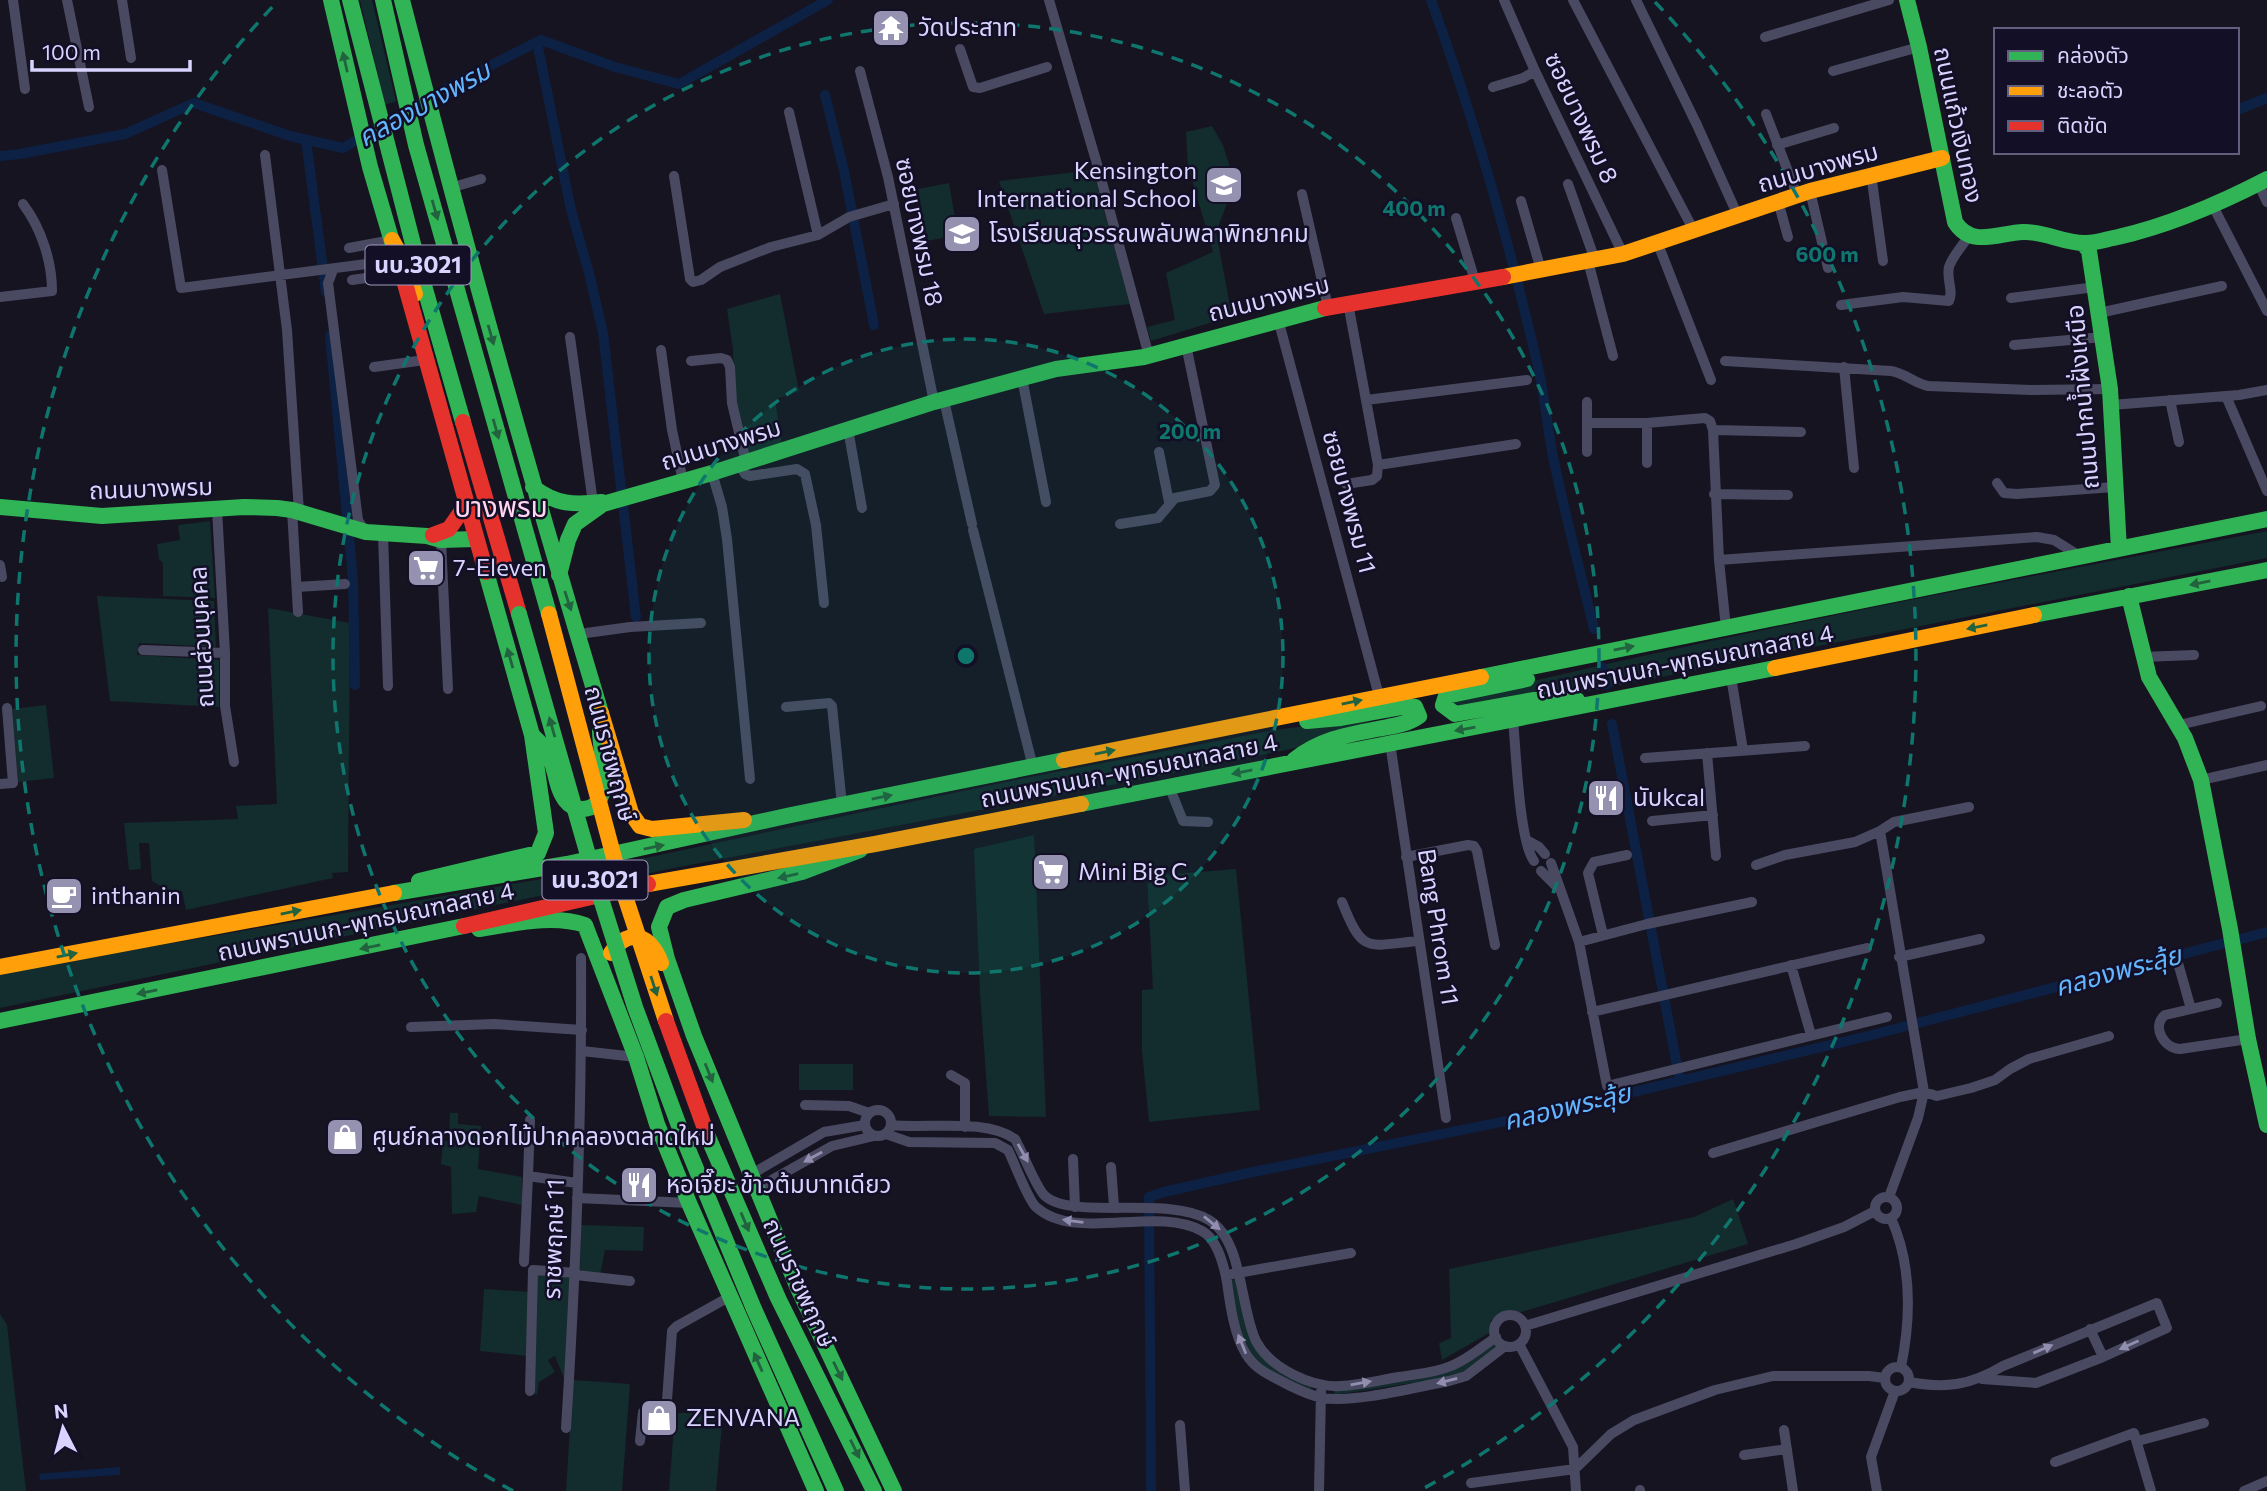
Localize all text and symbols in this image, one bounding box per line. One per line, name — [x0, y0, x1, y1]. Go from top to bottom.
temple icon: วัดประสาท — [870, 7, 912, 49]
place label: วัดประสาท — [918, 12, 1017, 41]
scale bar — [32, 28, 189, 72]
legend — [1994, 28, 2239, 154]
text: 100 m — [42, 39, 101, 64]
text: คล่องตัว — [2057, 42, 2129, 67]
street label: ถนนแก้วเงินทอง — [1929, 44, 1990, 205]
street label: ซอยบางพรม 8 — [1539, 47, 1625, 187]
one-way arrow — [340, 51, 351, 73]
water label: คลองบางพรม — [352, 53, 497, 152]
text: ชะลอตัว — [2057, 77, 2123, 102]
text: ติดขัด — [2057, 112, 2108, 137]
street label: ถนนบางพรม — [1754, 136, 1881, 198]
street label: ซอยบางพรม 18 — [891, 155, 950, 309]
place label: Kensington International School — [977, 155, 1197, 212]
school or university icon: Kensington International School — [1203, 164, 1245, 206]
text: 400 m — [1382, 195, 1446, 220]
one-way arrow — [430, 200, 440, 221]
school or university icon: โรงเรียนสุวรรณพลับพลาพิทยาคม — [941, 213, 983, 255]
place label: โรงเรียนสุวรรณพลับพลาพิทยาคม — [989, 218, 1309, 249]
text: 600 m — [1795, 241, 1859, 266]
road number: นบ.3021 — [366, 246, 471, 284]
street label: ถนนบางพรม — [1205, 268, 1332, 327]
street label: ถนนปากน้ำฝั่งเหนือ — [2058, 304, 2104, 491]
one-way arrow — [486, 325, 497, 347]
street label: ถนนบางพรม — [657, 412, 784, 476]
text: 200 m — [1159, 418, 1221, 443]
one-way arrow — [492, 419, 502, 440]
street label: ซอยบางพรม 11 — [1317, 427, 1383, 576]
street label: ถนนบางพรม — [88, 471, 213, 504]
district label: บางพรม — [454, 489, 548, 523]
supermarket icon: 7-Eleven — [405, 547, 447, 589]
place label: 7-Eleven — [453, 552, 547, 581]
street label: ถนนส่วนบุคคล — [182, 565, 221, 709]
one-way arrow — [2189, 578, 2211, 589]
one-way arrow — [563, 591, 574, 612]
street label: ถนนพรานนก-พุทธมณฑลสาย 4 — [1534, 617, 1836, 706]
one-way arrow — [1966, 622, 1988, 633]
one-way arrow — [1613, 642, 1635, 653]
centre of rings — [954, 644, 978, 668]
one-way arrow — [504, 646, 515, 668]
street label: ถนนราชพฤกษ์ — [579, 683, 643, 825]
one-way arrow — [1341, 696, 1363, 707]
one-way arrow — [546, 717, 556, 738]
one-way arrow — [1454, 723, 1476, 734]
street label: ถนนพรานนก-พุทธมณฑลสาย 4 — [978, 726, 1280, 815]
one-way arrow — [1094, 746, 1116, 757]
one-way arrow — [1231, 766, 1253, 777]
restaurant icon: นับkcal — [1585, 777, 1627, 819]
place label: นับkcal — [1633, 782, 1705, 811]
one-way arrow — [871, 791, 893, 802]
one-way arrow — [643, 841, 665, 852]
street label: Bang Phrom 11 — [1413, 847, 1466, 1007]
supermarket icon: Mini Big C — [1030, 851, 1072, 893]
place label: Mini Big C — [1078, 856, 1187, 885]
road number: นบ.3021 — [542, 860, 648, 900]
one-way arrow — [777, 870, 799, 881]
cafe icon: inthanin — [43, 875, 85, 917]
street label: ถนนพรานนก-พุทธมณฑลสาย 4 — [215, 875, 517, 968]
place label: inthanin — [91, 880, 181, 909]
one-way arrow — [280, 906, 302, 917]
water label: คลองพระลุ้ย — [2051, 937, 2186, 1003]
one-way arrow — [359, 942, 381, 953]
one-way arrow — [56, 949, 78, 960]
one-way arrow — [649, 976, 660, 997]
one-way arrow — [136, 987, 158, 998]
one-way arrow — [704, 1062, 715, 1083]
water label: คลองพระลุ้ย — [1500, 1076, 1635, 1137]
shop icon: ศูนย์กลางดอกไม้ปากคลองตลาดใหม่ — [324, 1116, 366, 1158]
place label: ศูนย์กลางดอกไม้ปากคลองตลาดใหม่ — [372, 1121, 715, 1152]
one-way arrow — [1017, 1143, 1029, 1163]
one-way arrow — [803, 1151, 823, 1163]
restaurant icon: หอเจี๊ยะ ข้าวต้มบาทเดียว — [618, 1164, 660, 1206]
place label: หอเจี๊ยะ ข้าวต้มบาทเดียว — [666, 1168, 891, 1198]
street label: ราชพฤกษ์ 11 — [536, 1178, 569, 1300]
one-way arrow — [739, 1212, 751, 1232]
street label: ถนนราชพฤกษ์ — [758, 1213, 843, 1352]
one-way arrow — [1062, 1215, 1084, 1226]
one-way arrow — [1203, 1215, 1220, 1230]
one-way arrow — [1237, 1333, 1248, 1354]
one-way arrow — [2119, 1340, 2140, 1351]
one-way arrow — [2033, 1343, 2053, 1355]
one-way arrow — [752, 1352, 764, 1372]
one-way arrow — [832, 1361, 844, 1381]
one-way arrow — [1436, 1376, 1458, 1387]
one-way arrow — [1350, 1377, 1372, 1388]
north arrow — [28, 1393, 98, 1463]
shop icon: ZENVANA — [638, 1397, 680, 1439]
text: N — [53, 1398, 69, 1423]
place label: ZENVANA — [686, 1402, 800, 1431]
one-way arrow — [849, 1439, 860, 1459]

